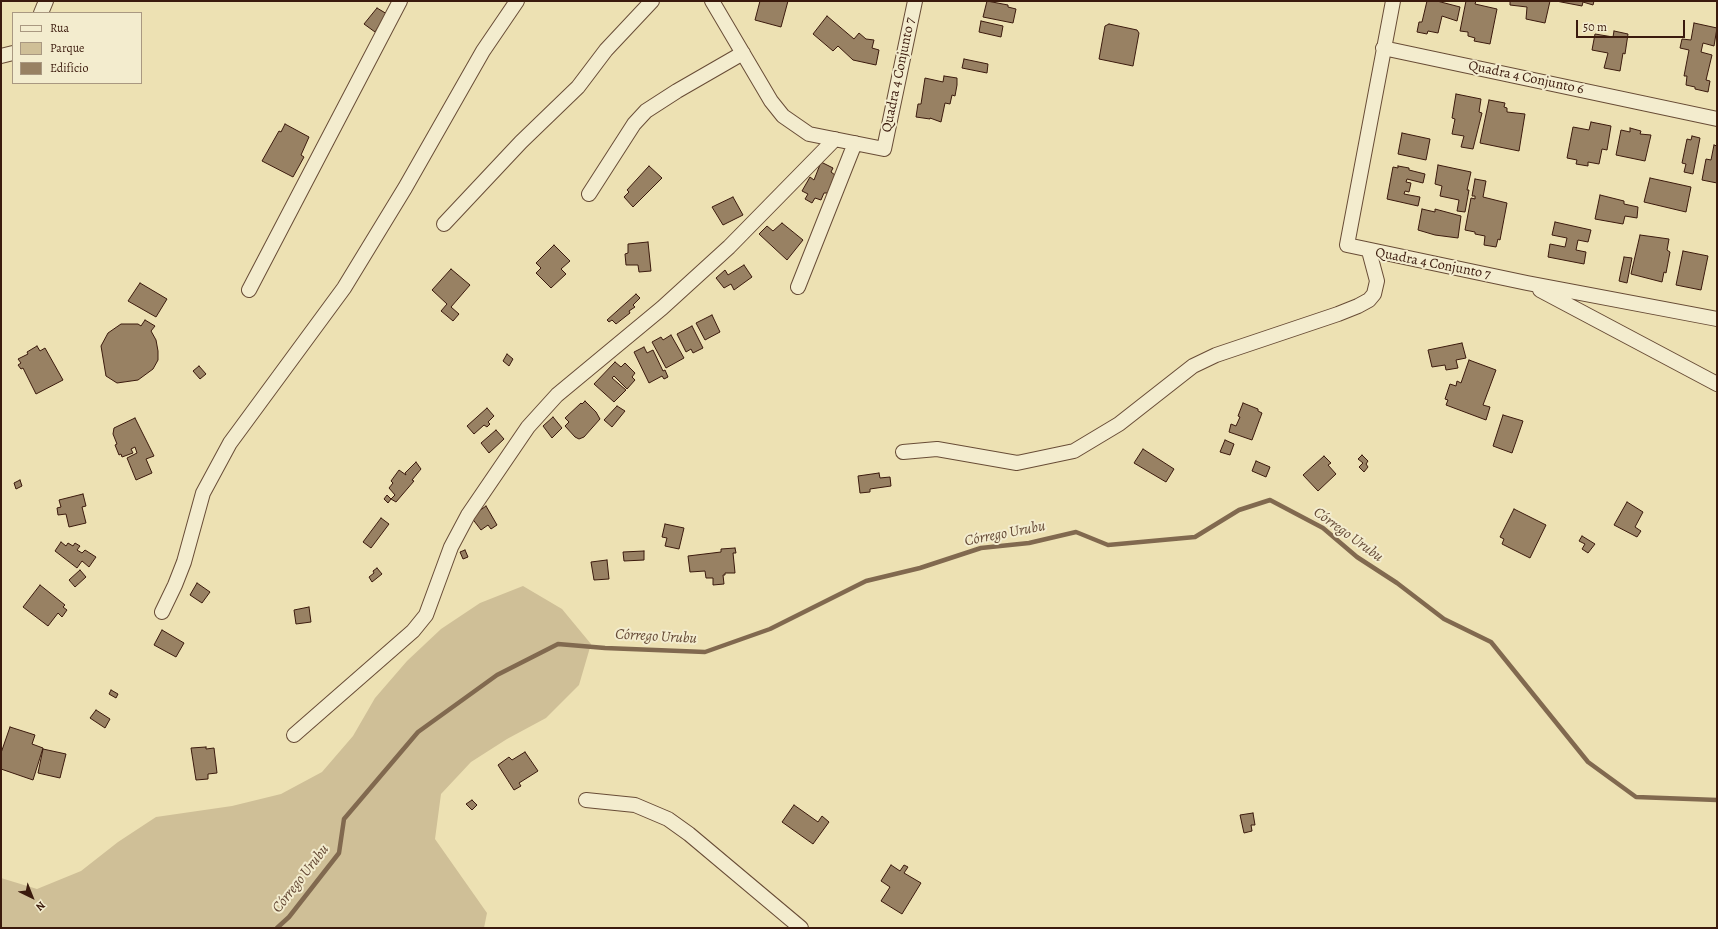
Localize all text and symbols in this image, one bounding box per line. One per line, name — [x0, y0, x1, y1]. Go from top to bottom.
legend — [12, 12, 142, 84]
scale bar — [1578, 12, 1687, 38]
street label: Quadra 4 Conjunto 7 — [879, 16, 919, 134]
text: 50 m — [1583, 19, 1607, 35]
text: Rua — [50, 20, 69, 36]
text: Parque — [50, 40, 85, 56]
street label: Quadra 4 Conjunto 6 — [1467, 58, 1585, 98]
text: Edifício — [50, 60, 88, 76]
street label: Quadra 4 Conjunto 7 — [1374, 245, 1492, 283]
water label: Córrego Urubu — [1310, 504, 1386, 566]
water label: Córrego Urubu — [963, 517, 1047, 551]
water label: Córrego Urubu — [615, 626, 697, 648]
water label: Córrego Urubu — [269, 841, 333, 917]
north arrow — [12, 877, 52, 917]
text: N — [32, 898, 49, 914]

